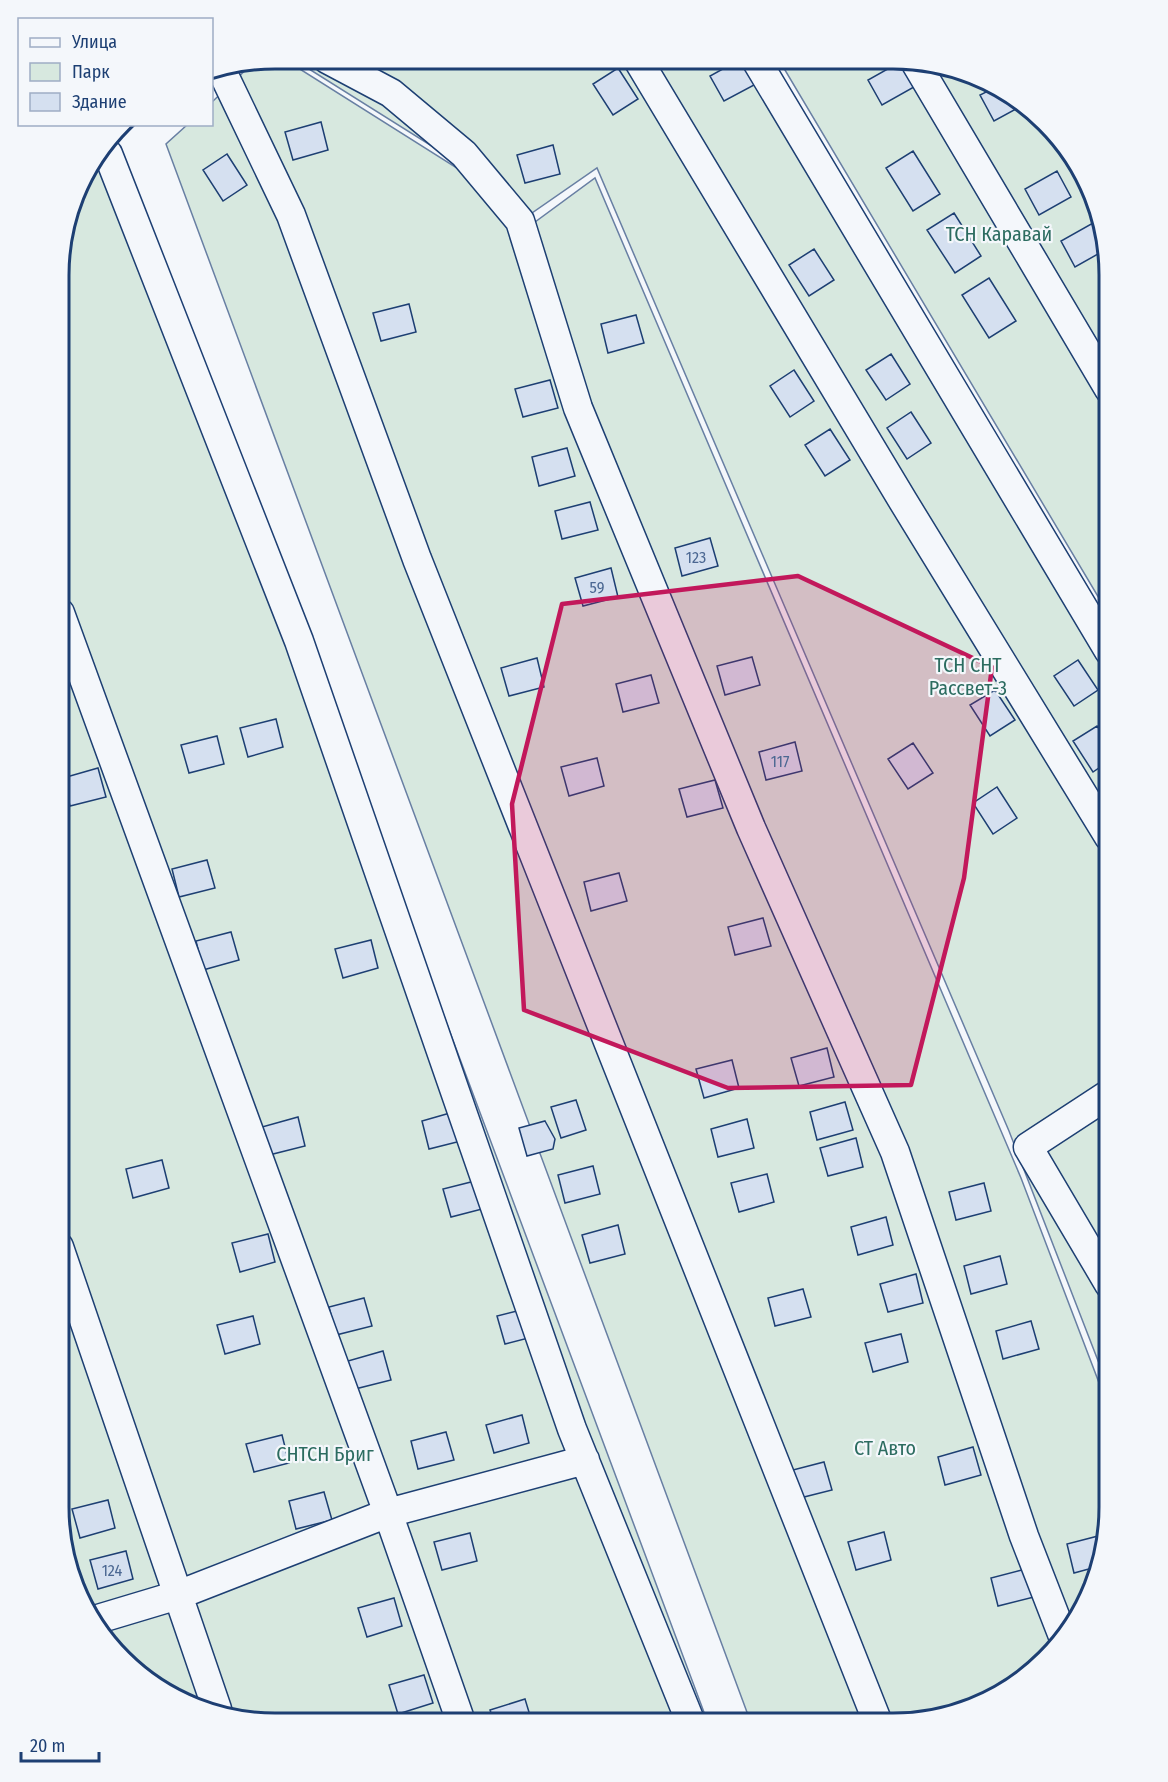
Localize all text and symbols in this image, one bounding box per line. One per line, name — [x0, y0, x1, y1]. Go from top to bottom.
legend — [18, 18, 213, 126]
text: Улица — [71, 31, 117, 53]
text: Парк — [72, 61, 110, 83]
text: Здание — [72, 91, 127, 113]
park label: ТСН Каравай — [946, 222, 1052, 246]
house number: 123 — [686, 548, 706, 567]
house number: 59 — [590, 578, 605, 597]
park label: ТСН СНТ Рассвет-3 — [929, 653, 1007, 700]
house number: 117 — [771, 752, 790, 771]
park label: СТ Авто — [854, 1436, 916, 1460]
park label: СНТСН Бриг — [276, 1442, 374, 1466]
house number: 124 — [102, 1561, 123, 1580]
scale bar — [21, 1725, 99, 1763]
text: 20 m — [30, 1735, 65, 1757]

